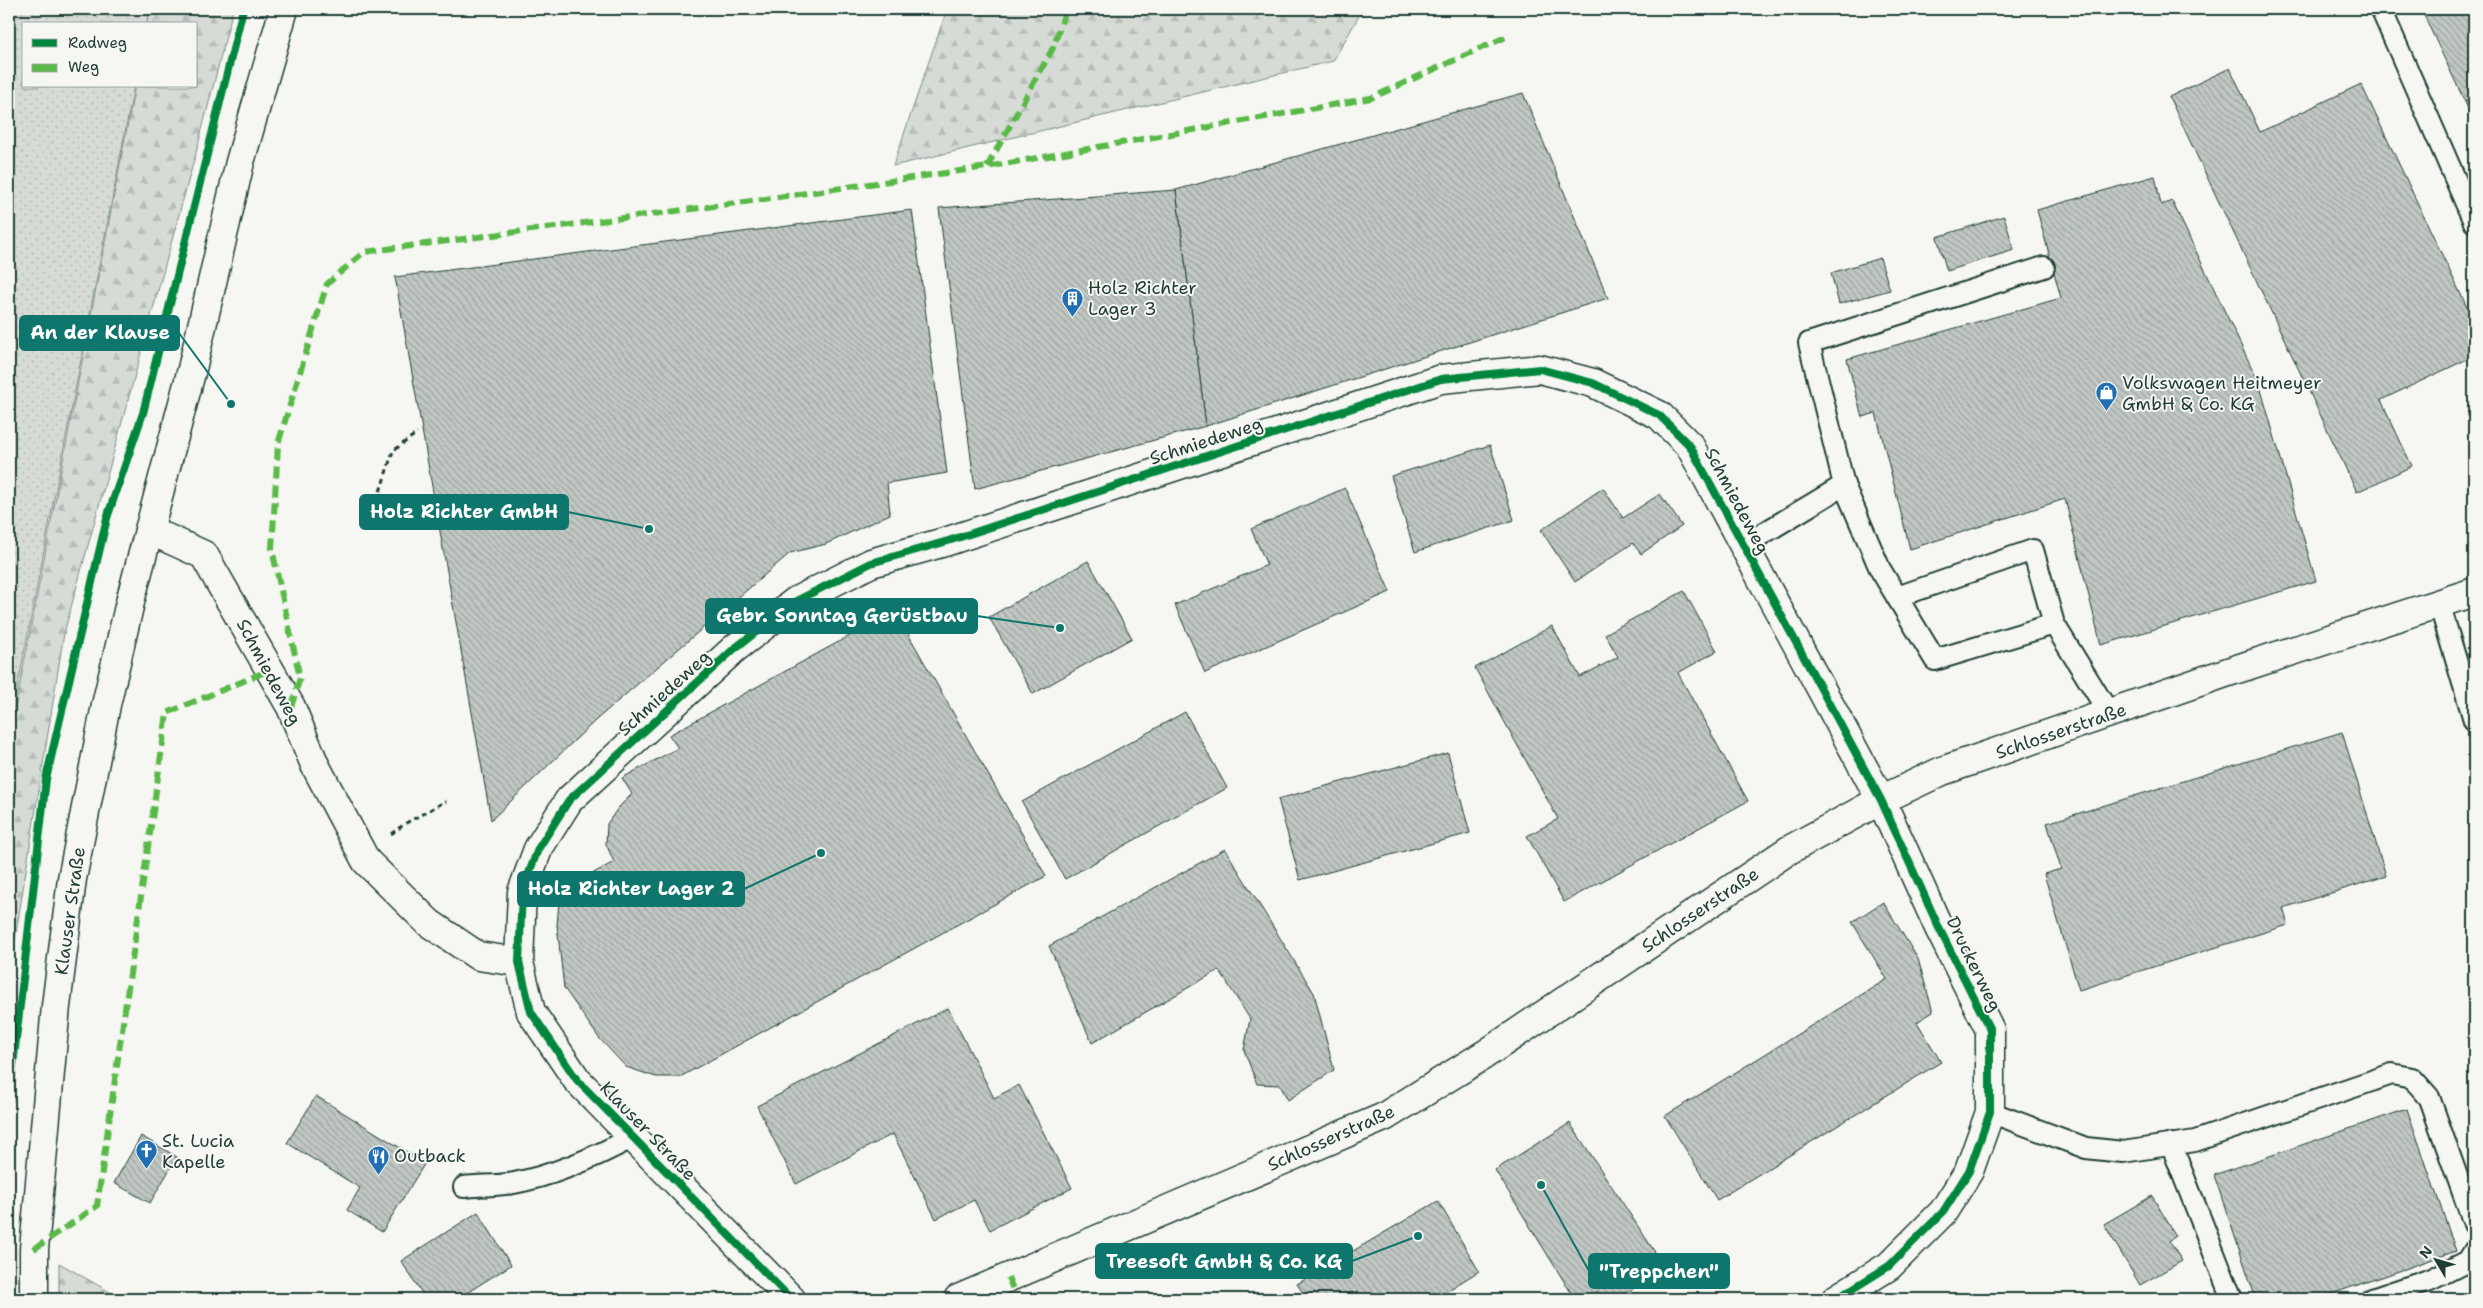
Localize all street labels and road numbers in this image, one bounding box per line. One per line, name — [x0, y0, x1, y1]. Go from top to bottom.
street label: Schmiedeweg — [1146, 411, 1266, 471]
street label: Schmiedeweg — [1699, 444, 1775, 558]
street label: Schmiedeweg — [231, 615, 307, 729]
street label: Schmiedeweg — [612, 645, 716, 741]
street label: Schlosserstraße — [1992, 697, 2130, 765]
street label: Klauser Straße — [49, 845, 91, 977]
street label: Schlosserstraße — [1637, 862, 1763, 958]
street label: Druckerweg — [1941, 912, 2007, 1016]
street label: Klauser Straße — [595, 1076, 701, 1186]
street label: Schlosserstraße — [1264, 1099, 1398, 1177]

